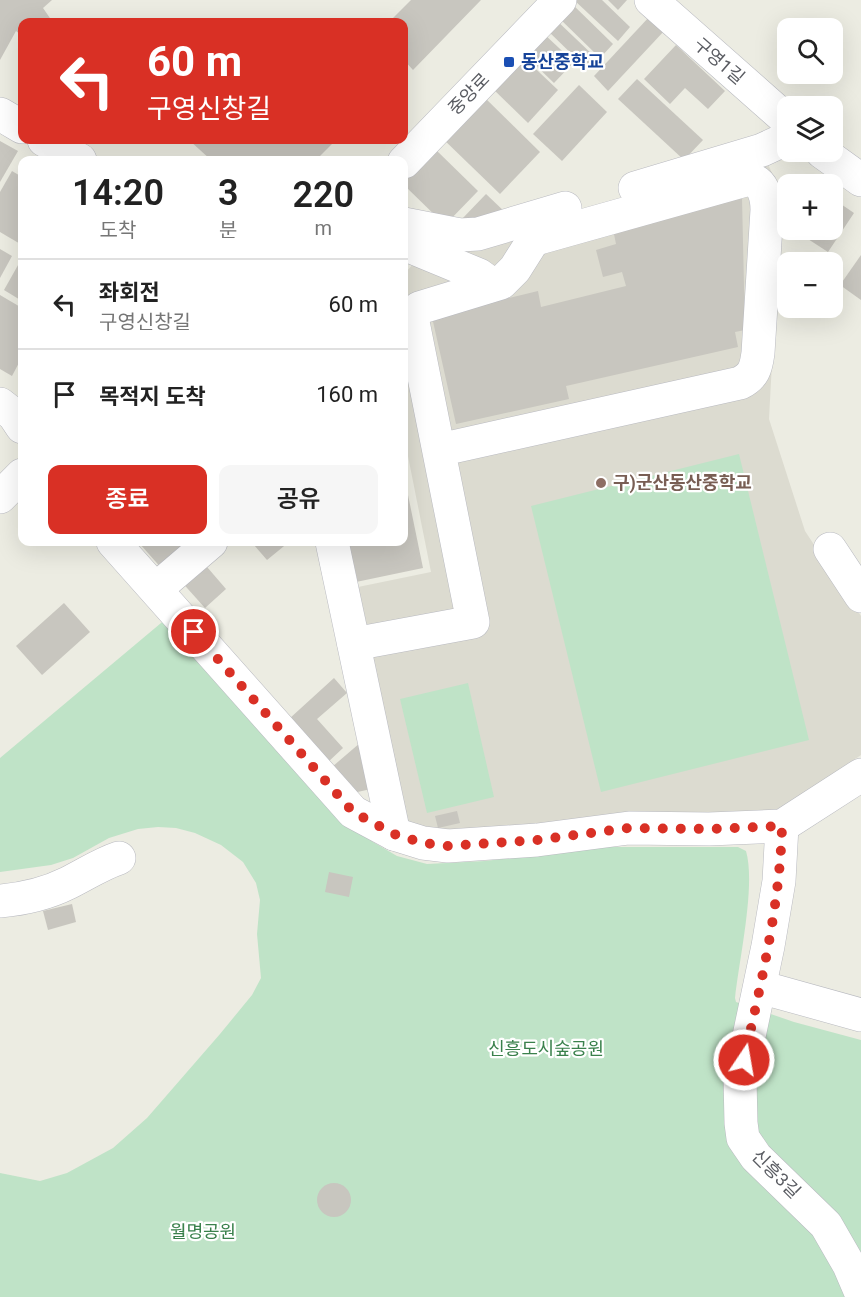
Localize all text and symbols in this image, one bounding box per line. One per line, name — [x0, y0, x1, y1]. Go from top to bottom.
map controls — [777, 18, 843, 318]
button: search — [777, 18, 843, 84]
street label: 구영1길 — [690, 33, 749, 88]
text: 60 m — [147, 37, 242, 86]
icon: left — [48, 42, 126, 120]
place label: 동산중학교 — [521, 51, 604, 72]
marker: 동산중학교 — [502, 55, 516, 69]
street label: 중앙로 — [444, 68, 493, 119]
text: 구영신창길 — [147, 93, 271, 125]
button: layers — [777, 96, 843, 162]
text: 14:20 — [72, 172, 164, 214]
text: 3 — [218, 172, 238, 214]
text: 220 — [292, 174, 354, 216]
button: + — [777, 174, 843, 240]
text: m — [314, 216, 332, 240]
text: 도착 — [100, 218, 136, 242]
text: 분 — [219, 218, 237, 242]
button: − — [777, 252, 843, 318]
text: 좌회전 — [99, 280, 160, 305]
icon: left — [48, 288, 81, 321]
text: 60 m — [329, 292, 378, 317]
text: 구영신창길 — [99, 310, 191, 334]
icon: arrive — [48, 378, 81, 411]
text: 160 m — [316, 382, 378, 407]
text: 목적지 도착 — [99, 384, 206, 409]
button: 종료 — [48, 465, 207, 534]
button: 공유 — [219, 465, 378, 534]
place label: 구)군산동산중학교 — [613, 472, 752, 494]
marker: 구)군산동산중학교 — [594, 476, 608, 490]
pin — [168, 606, 219, 657]
icon: arrive — [177, 615, 210, 648]
position arrow — [712, 1028, 776, 1092]
park label: 신흥도시숲공원 — [488, 1038, 604, 1059]
street label: 신흥3길 — [748, 1145, 805, 1202]
park label: 월명공원 — [170, 1221, 236, 1242]

